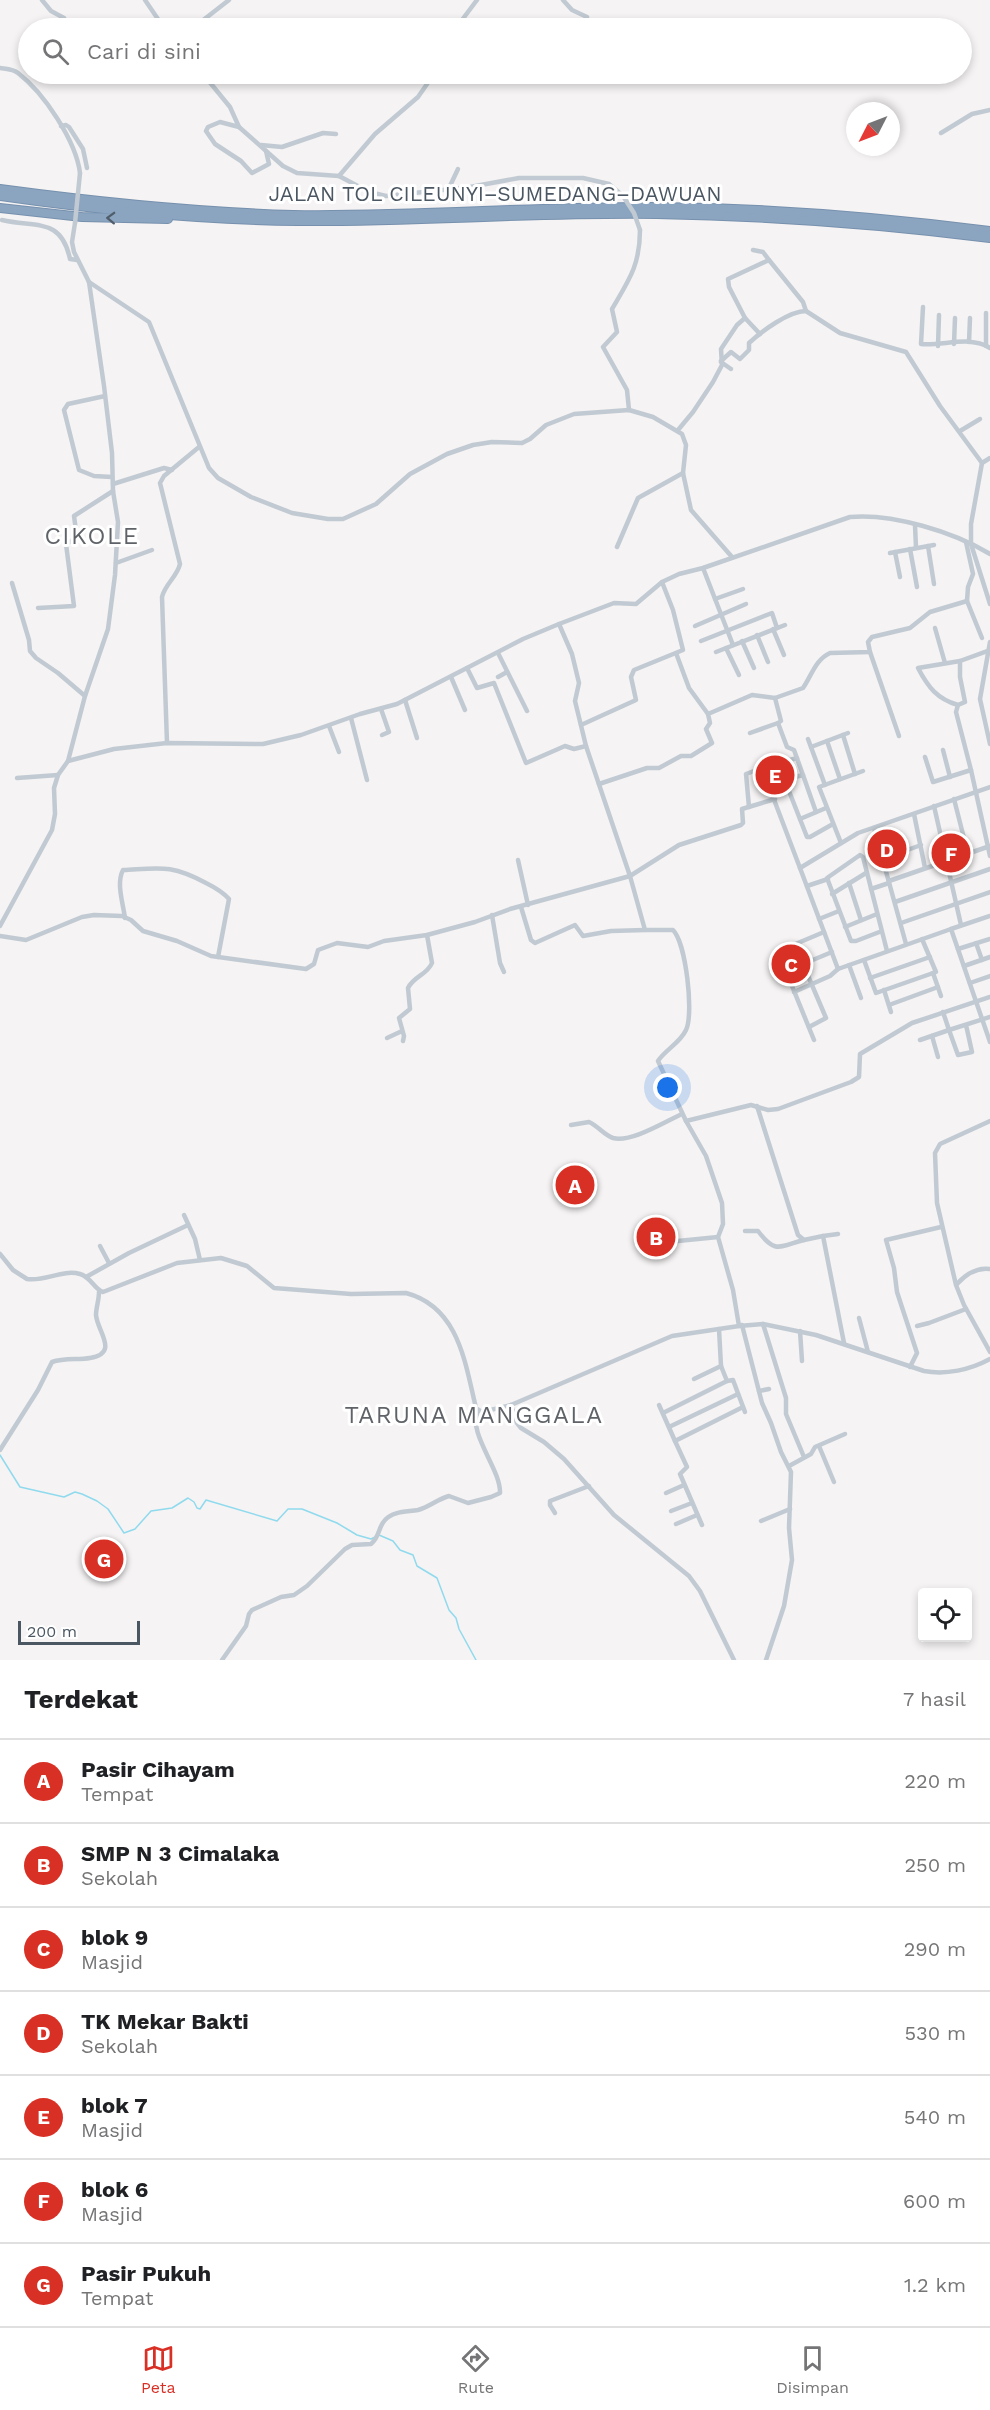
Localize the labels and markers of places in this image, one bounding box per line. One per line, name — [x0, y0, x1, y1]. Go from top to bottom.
pin: E — [756, 752, 794, 798]
pin: D — [868, 826, 906, 872]
pin: F — [932, 830, 970, 876]
pin: C — [772, 942, 810, 986]
pin: A — [556, 1162, 594, 1208]
pin: B — [636, 1214, 676, 1260]
pin: G — [84, 1536, 124, 1582]

